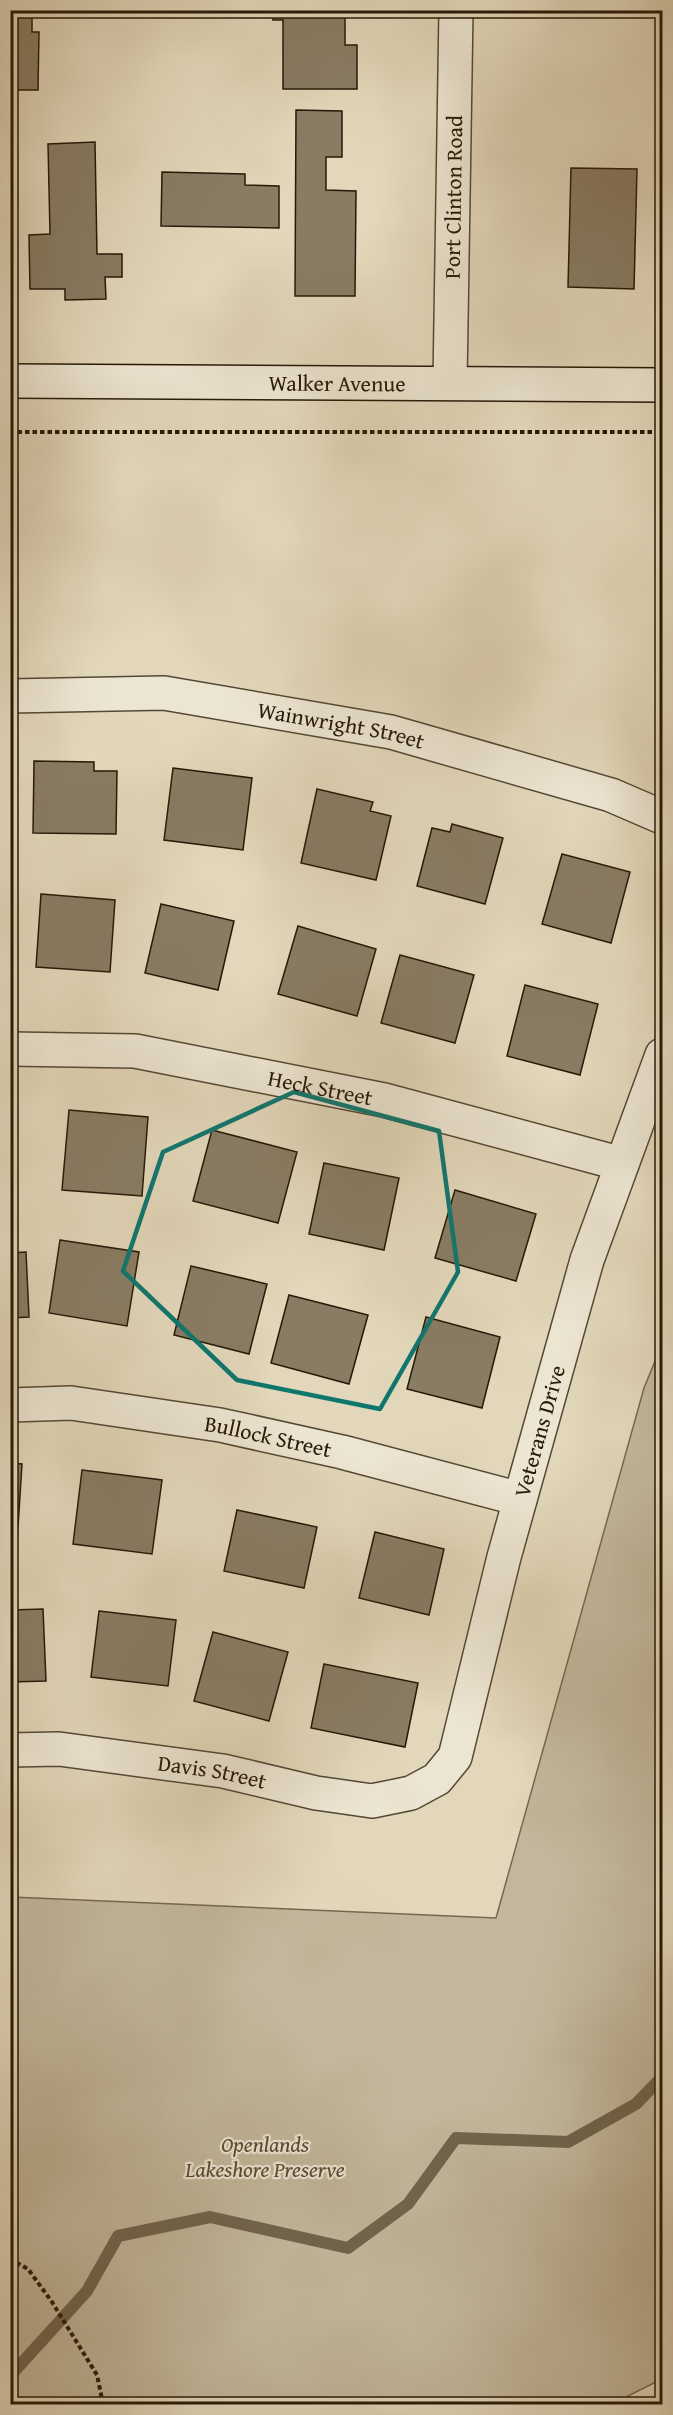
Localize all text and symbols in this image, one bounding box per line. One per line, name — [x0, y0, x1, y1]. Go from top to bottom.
street label: Port Clinton Road — [436, 115, 470, 279]
street label: Walker Avenue — [268, 367, 406, 399]
street label: Wainwright Street — [255, 693, 429, 757]
street label: Heck Street — [265, 1062, 376, 1113]
street label: Veterans Drive — [505, 1361, 573, 1501]
street label: Bullock Street — [203, 1407, 335, 1465]
street label: Davis Street — [156, 1746, 270, 1797]
park label: Openlands Lakeshore Preserve — [184, 2128, 345, 2185]

